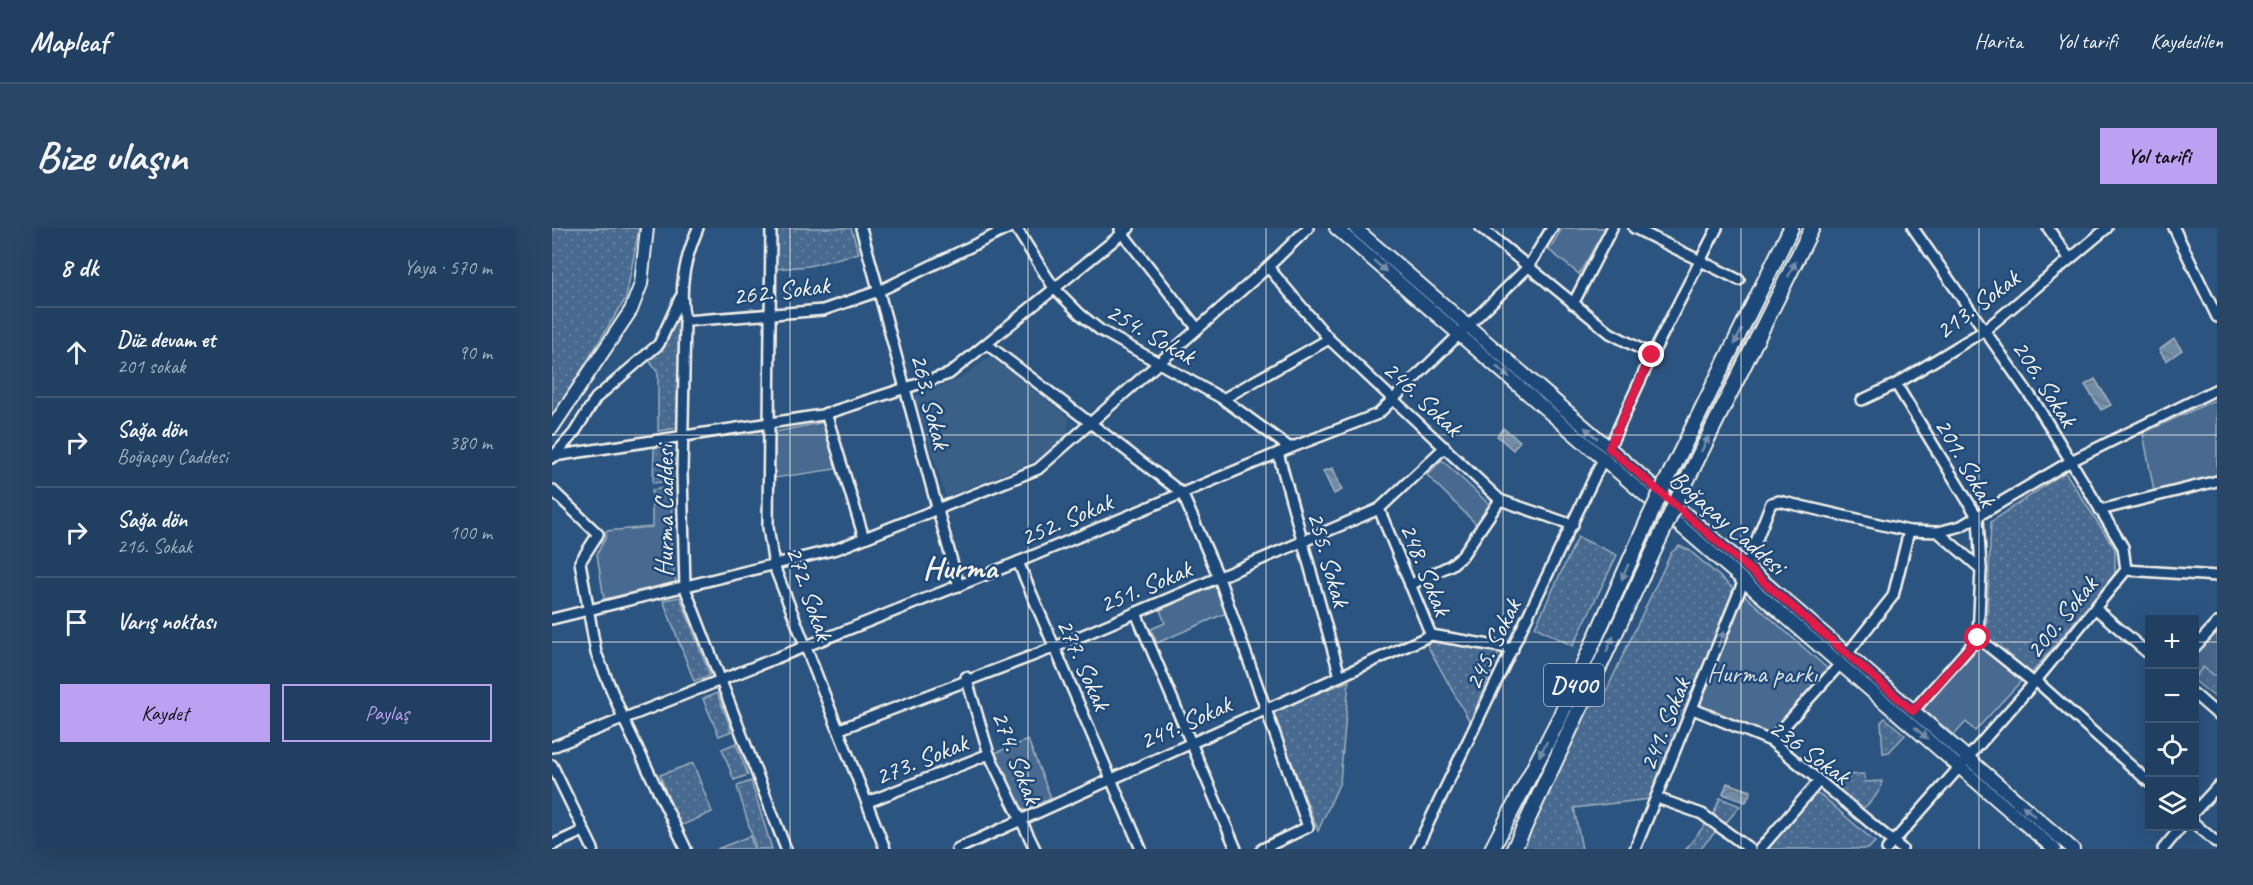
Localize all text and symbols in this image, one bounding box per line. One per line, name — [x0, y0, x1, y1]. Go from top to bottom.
text: Mapleaf — [30, 24, 108, 59]
text: Harita — [1974, 28, 2023, 54]
text: Yol tarifi — [2056, 28, 2117, 54]
text: Kaydedilen — [2150, 28, 2223, 54]
button: Yol tarifi — [2100, 128, 2217, 184]
text: Bize ulaşın — [36, 130, 187, 183]
text: 8 dk — [60, 251, 98, 284]
text: Yaya · 570 m — [404, 255, 492, 280]
one-way arrow — [1373, 260, 1388, 273]
one-way arrow — [1786, 260, 1796, 278]
street label: 213. Sokak — [1928, 261, 2027, 347]
street label: 262. Sokak — [731, 268, 833, 313]
street label: 254. Sokak — [1100, 295, 1203, 373]
text: Düz devam et — [117, 326, 215, 354]
one-way arrow — [1733, 328, 1743, 346]
street label: 206. Sokak — [2004, 333, 2086, 434]
icon: ahead — [60, 336, 93, 369]
text: 90 m — [458, 340, 492, 365]
route end — [1638, 341, 1664, 367]
street label: 263. Sokak — [903, 350, 959, 454]
street label: 246. Sokak — [1376, 353, 1471, 445]
text: 201 sokak — [117, 354, 185, 379]
one-way arrow — [1495, 365, 1510, 378]
street label: 201. Sokak — [1927, 412, 2005, 514]
text: Sağa dön — [117, 416, 187, 444]
icon: right — [60, 426, 93, 459]
one-way arrow — [1584, 427, 1599, 440]
text: 380 m — [449, 430, 492, 455]
one-way arrow — [1700, 435, 1710, 452]
street label: Hurma Caddesi — [648, 442, 681, 577]
text: Boğaçay Caddesi — [117, 444, 228, 469]
street label: Boğaçay Caddesi — [1663, 463, 1795, 584]
street label: 252. Sokak — [1015, 485, 1119, 554]
text: Sağa dön — [117, 506, 187, 534]
street label: 255. Sokak — [1299, 508, 1358, 612]
icon: right — [60, 516, 93, 549]
street label: 248. Sokak — [1392, 518, 1460, 622]
text: 100 m — [449, 520, 492, 545]
text: 216. Sokak — [117, 534, 192, 559]
street label: 272. Sokak — [778, 542, 841, 646]
district label: Hurma — [923, 547, 1000, 588]
street label: 251. Sokak — [1094, 552, 1198, 621]
one-way arrow — [1620, 563, 1630, 581]
street label: 200. Sokak — [2018, 568, 2106, 666]
street label: 245. Sokak — [1456, 592, 1529, 695]
icon: arrive — [60, 606, 93, 639]
text: Varış noktası — [117, 608, 216, 636]
street label: 277. Sokak — [1049, 613, 1119, 717]
map controls — [2145, 615, 2199, 831]
button: + — [2145, 615, 2199, 669]
route start — [1964, 624, 1990, 650]
one-way arrow — [1716, 630, 1726, 648]
one-way arrow — [1605, 635, 1614, 652]
park label: Hurma parkı — [1707, 657, 1818, 690]
road number: D400 — [1544, 664, 1604, 706]
button: − — [2145, 669, 2199, 723]
street label: 241. Sokak — [1631, 671, 1699, 776]
button: Kaydet — [60, 684, 270, 742]
button: Paylaş — [282, 684, 492, 742]
street label: 249. Sokak — [1134, 687, 1238, 757]
street label: 274. Sokak — [984, 706, 1050, 810]
street label: 236 Sokak — [1763, 711, 1858, 793]
button: locate — [2145, 723, 2199, 777]
street label: 273. Sokak — [870, 725, 974, 793]
one-way arrow — [1913, 726, 1928, 739]
one-way arrow — [1538, 740, 1548, 757]
button: layers — [2145, 777, 2199, 831]
one-way arrow — [2021, 804, 2037, 817]

